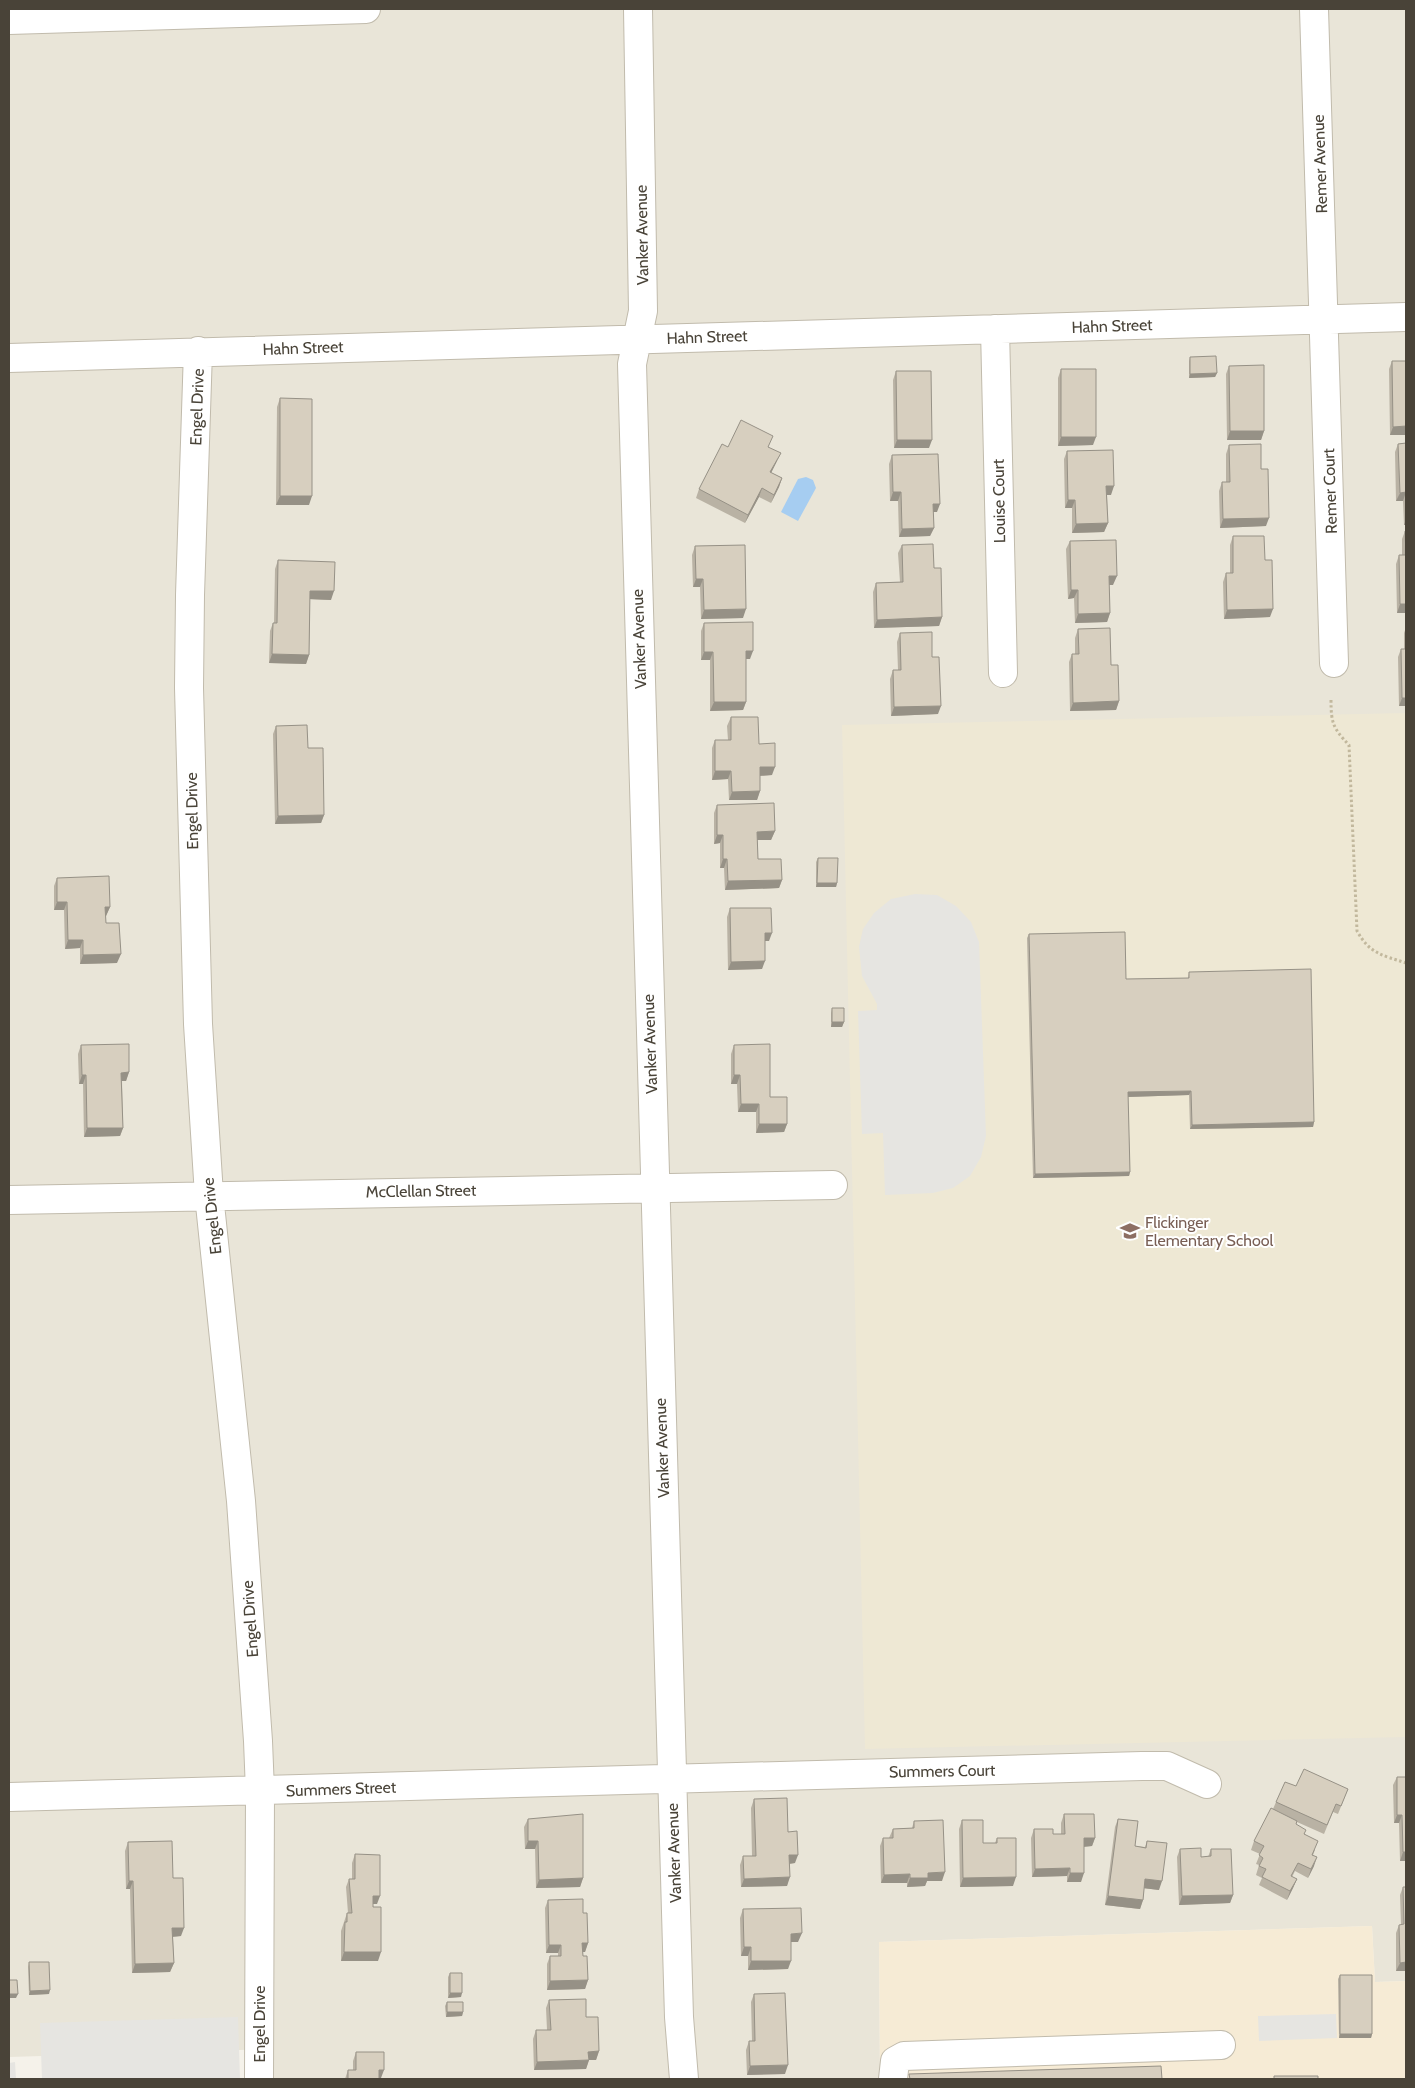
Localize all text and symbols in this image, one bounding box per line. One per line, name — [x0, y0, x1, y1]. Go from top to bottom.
street label: Remer Avenue — [1309, 114, 1331, 214]
street label: Vanker Avenue — [632, 185, 652, 285]
street label: Hahn Street — [1071, 315, 1153, 337]
street label: Hahn Street — [666, 326, 748, 348]
street label: Hahn Street — [262, 337, 344, 359]
street label: Engel Drive — [186, 368, 208, 446]
street label: Remer Court — [1319, 447, 1341, 534]
street label: Louise Court — [989, 458, 1009, 543]
street label: Vanker Avenue — [628, 589, 650, 689]
street label: Engel Drive — [182, 772, 202, 850]
street label: Vanker Avenue — [639, 994, 661, 1094]
street label: Engel Drive — [199, 1177, 225, 1255]
street label: McClellan Street — [366, 1181, 477, 1201]
place label: Flickinger Elementary School — [1145, 1213, 1273, 1250]
school or university icon: Flickinger Elementary School — [1119, 1220, 1141, 1242]
street label: Vanker Avenue — [651, 1398, 673, 1498]
street label: Engel Drive — [238, 1580, 262, 1658]
street label: Summers Court — [889, 1761, 996, 1781]
street label: Summers Street — [286, 1778, 397, 1800]
street label: Vanker Avenue — [663, 1803, 685, 1903]
street label: Engel Drive — [250, 1985, 269, 2063]

